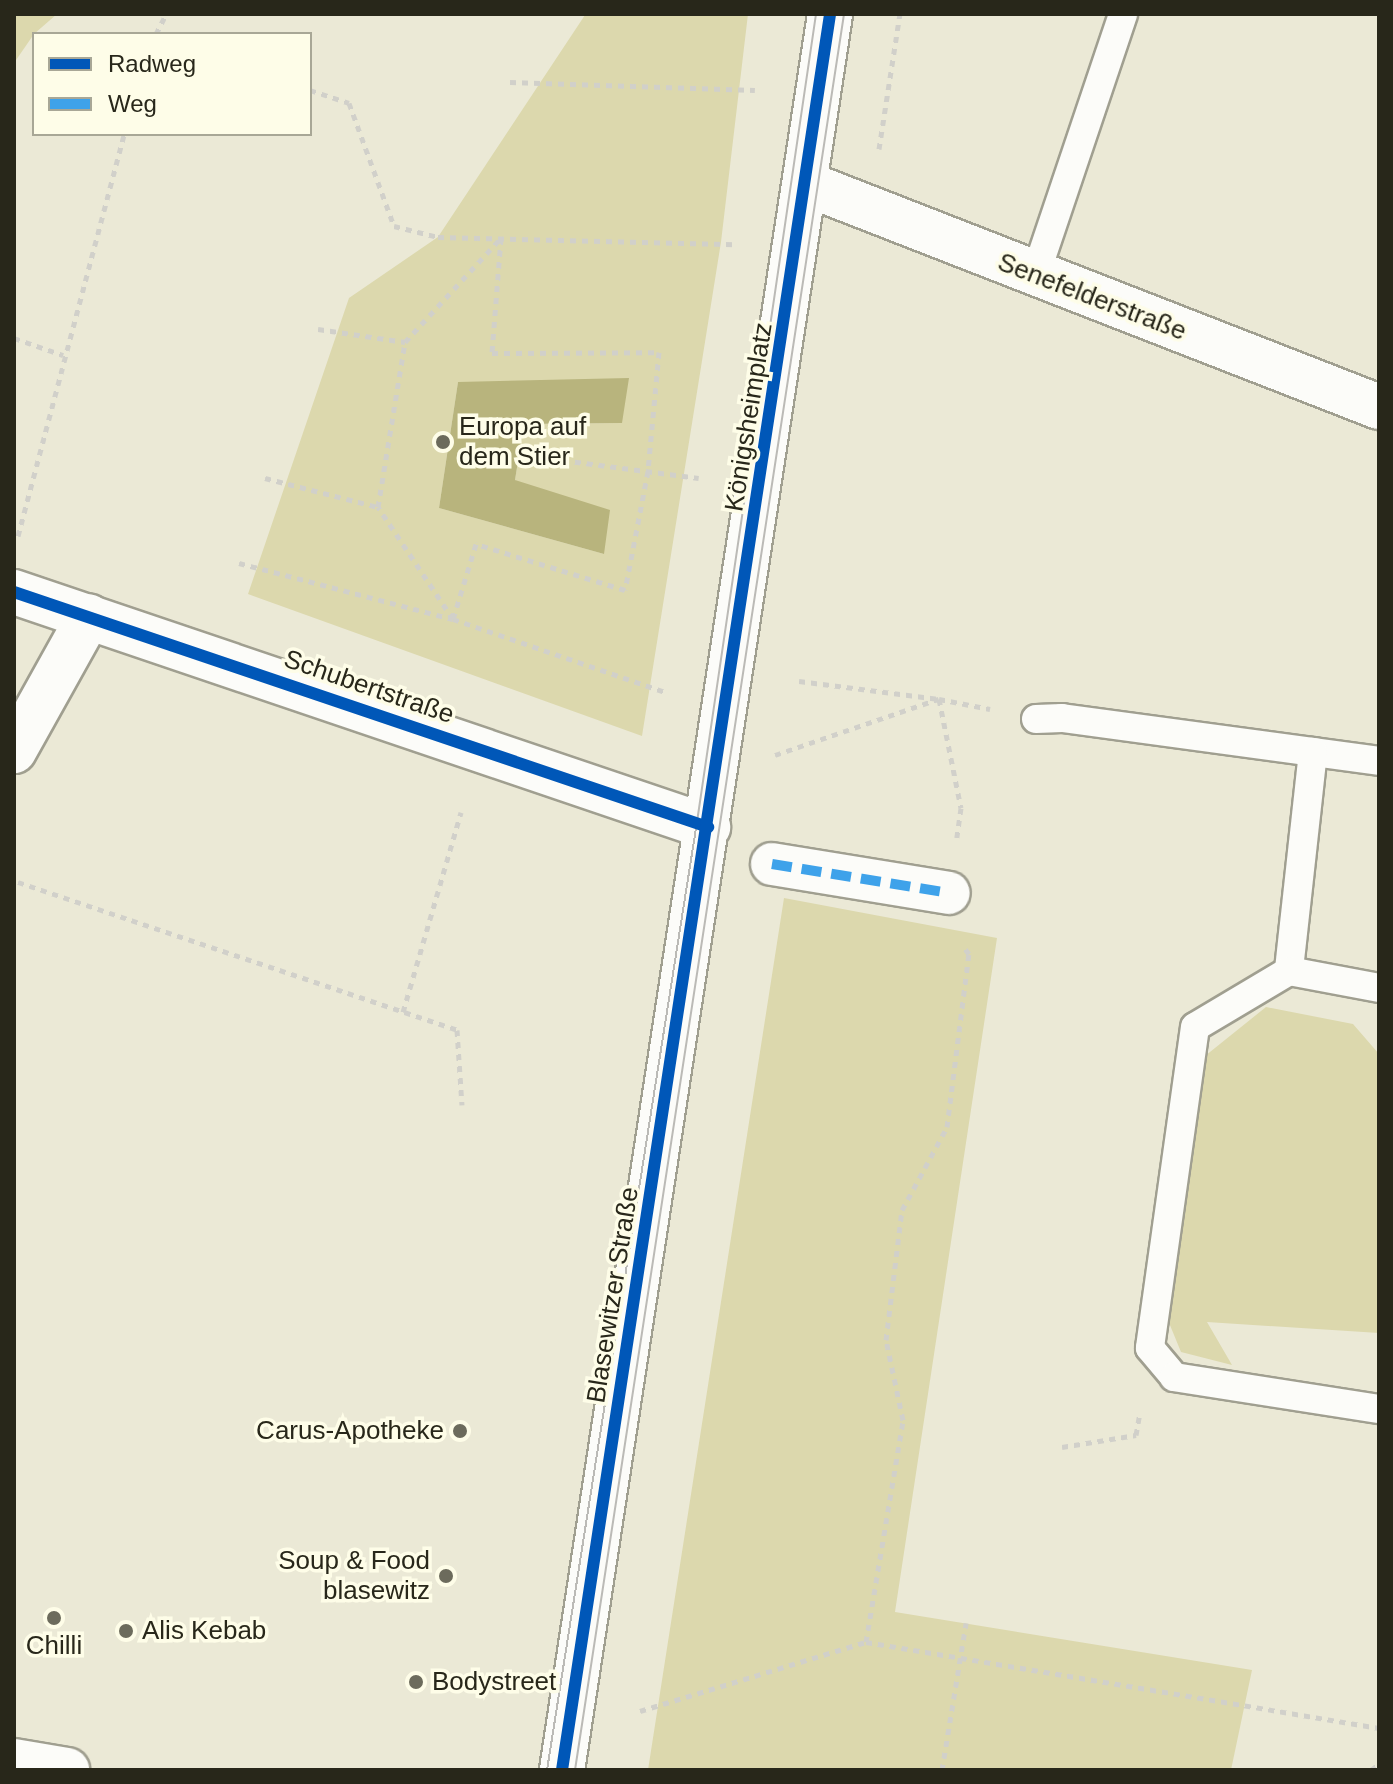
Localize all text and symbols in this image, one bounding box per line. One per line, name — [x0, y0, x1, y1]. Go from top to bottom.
legend — [32, 32, 312, 136]
text: Radweg — [108, 50, 196, 77]
text: Weg — [108, 90, 157, 117]
street label: Senefelderstraße — [993, 247, 1191, 347]
street label: Königsheimplatz — [719, 320, 779, 514]
place label: Europa auf dem Stier — [459, 411, 586, 472]
marker: Europa auf dem Stier — [434, 433, 452, 451]
street label: Schubertstraße — [280, 643, 458, 731]
street label: Blasewitzer Straße — [581, 1185, 645, 1405]
place label: Carus-Apotheke — [256, 1415, 444, 1447]
marker: Carus-Apotheke — [451, 1422, 469, 1440]
place label: Soup & Food blasewitz — [278, 1545, 430, 1606]
marker: Soup & Food blasewitz — [437, 1567, 455, 1585]
marker: Chilli — [45, 1609, 63, 1627]
place label: Alis Kebab — [142, 1615, 266, 1647]
marker: Alis Kebab — [117, 1622, 135, 1640]
place label: Chilli — [26, 1630, 82, 1662]
place label: Bodystreet — [432, 1666, 556, 1698]
marker: Bodystreet — [407, 1673, 425, 1691]

